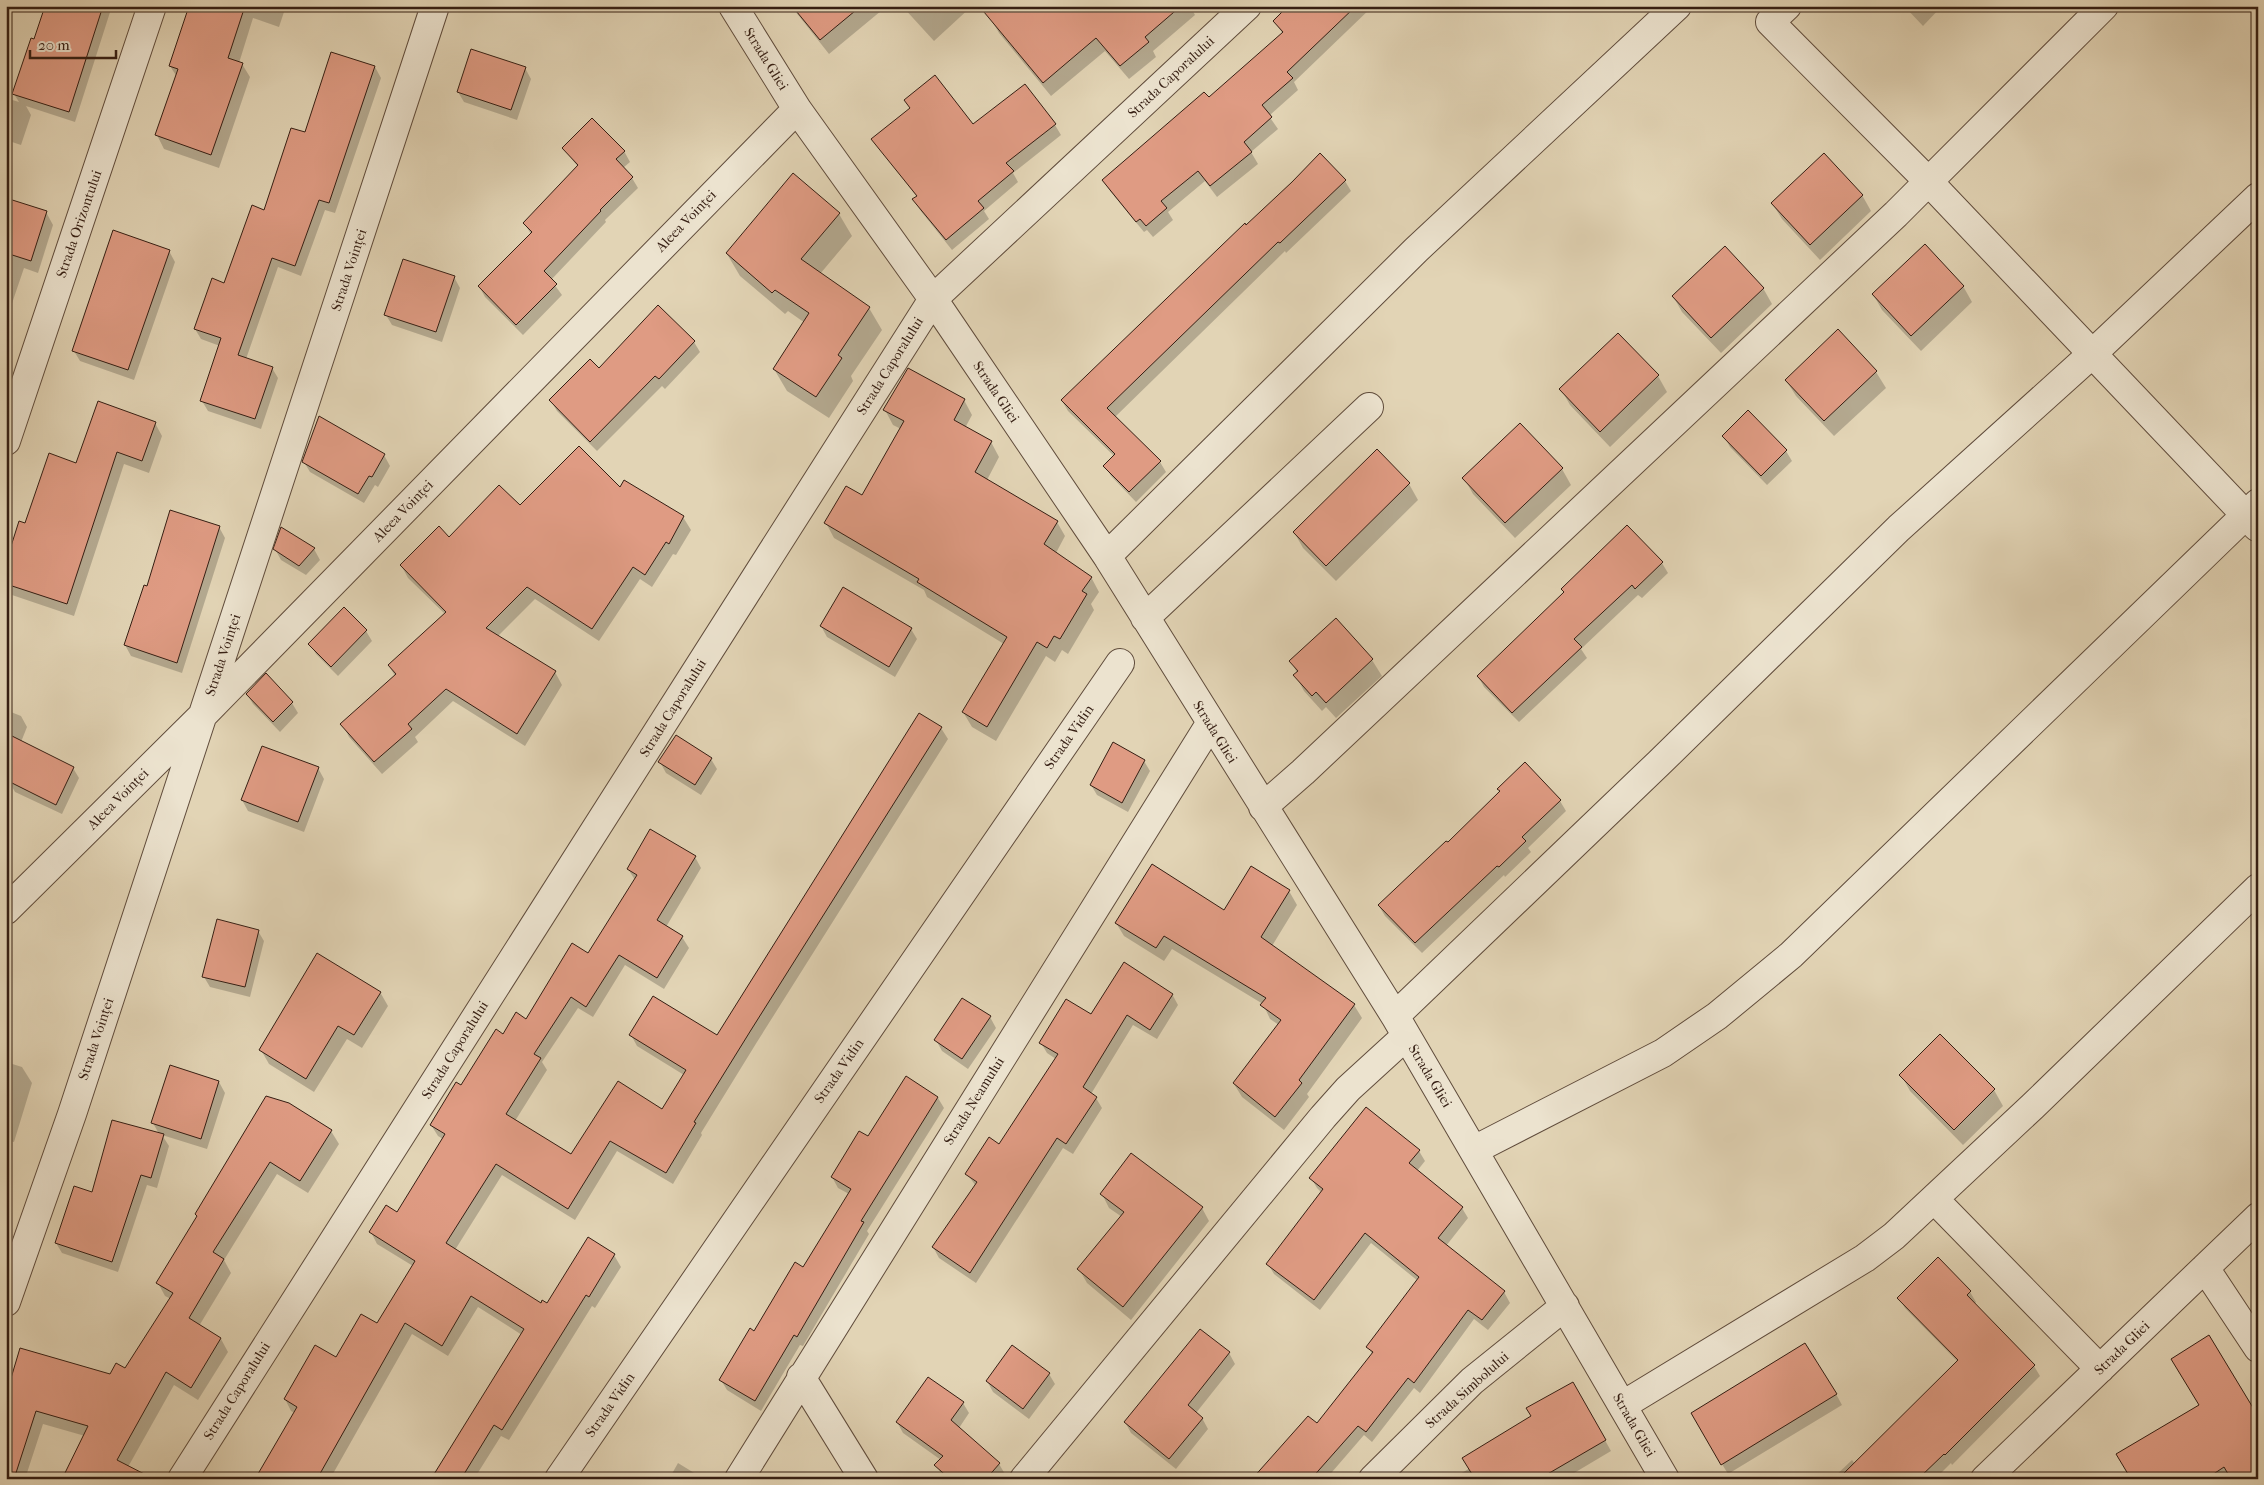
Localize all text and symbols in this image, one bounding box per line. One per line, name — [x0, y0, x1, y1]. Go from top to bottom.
street label: Strada Gliei — [740, 25, 792, 93]
scale bar — [30, 28, 116, 60]
street label: Strada Caporalului — [1124, 33, 1218, 121]
text: 20 m — [38, 36, 70, 54]
street label: Strada Orizontului — [53, 168, 105, 280]
street label: Aleea Voinței — [651, 186, 720, 256]
street label: Strada Voinței — [328, 227, 370, 313]
street label: Strada Caporalului — [853, 314, 927, 418]
street label: Strada Gliei — [969, 358, 1023, 426]
street label: Aleea Voinței — [368, 476, 437, 546]
street label: Strada Voinței — [202, 612, 244, 698]
street label: Strada Caporalului — [636, 656, 710, 760]
street label: Strada Gliei — [1189, 698, 1241, 766]
street label: Strada Vidin — [1041, 702, 1097, 772]
street label: Aleea Voinței — [83, 765, 152, 834]
street label: Strada Voinței — [75, 996, 117, 1082]
street label: Strada Caporalului — [418, 998, 492, 1102]
street label: Strada Vidin — [811, 1036, 867, 1106]
street label: Strada Gliei — [1405, 1041, 1455, 1111]
street label: Strada Neamului — [940, 1054, 1008, 1148]
street label: Strada Gliei — [2091, 1317, 2153, 1379]
street label: Strada Caporalului — [200, 1339, 274, 1443]
street label: Strada Simbolului — [1422, 1348, 1512, 1432]
street label: Strada Vidin — [582, 1370, 638, 1440]
street label: Strada Gliei — [1609, 1390, 1659, 1460]

